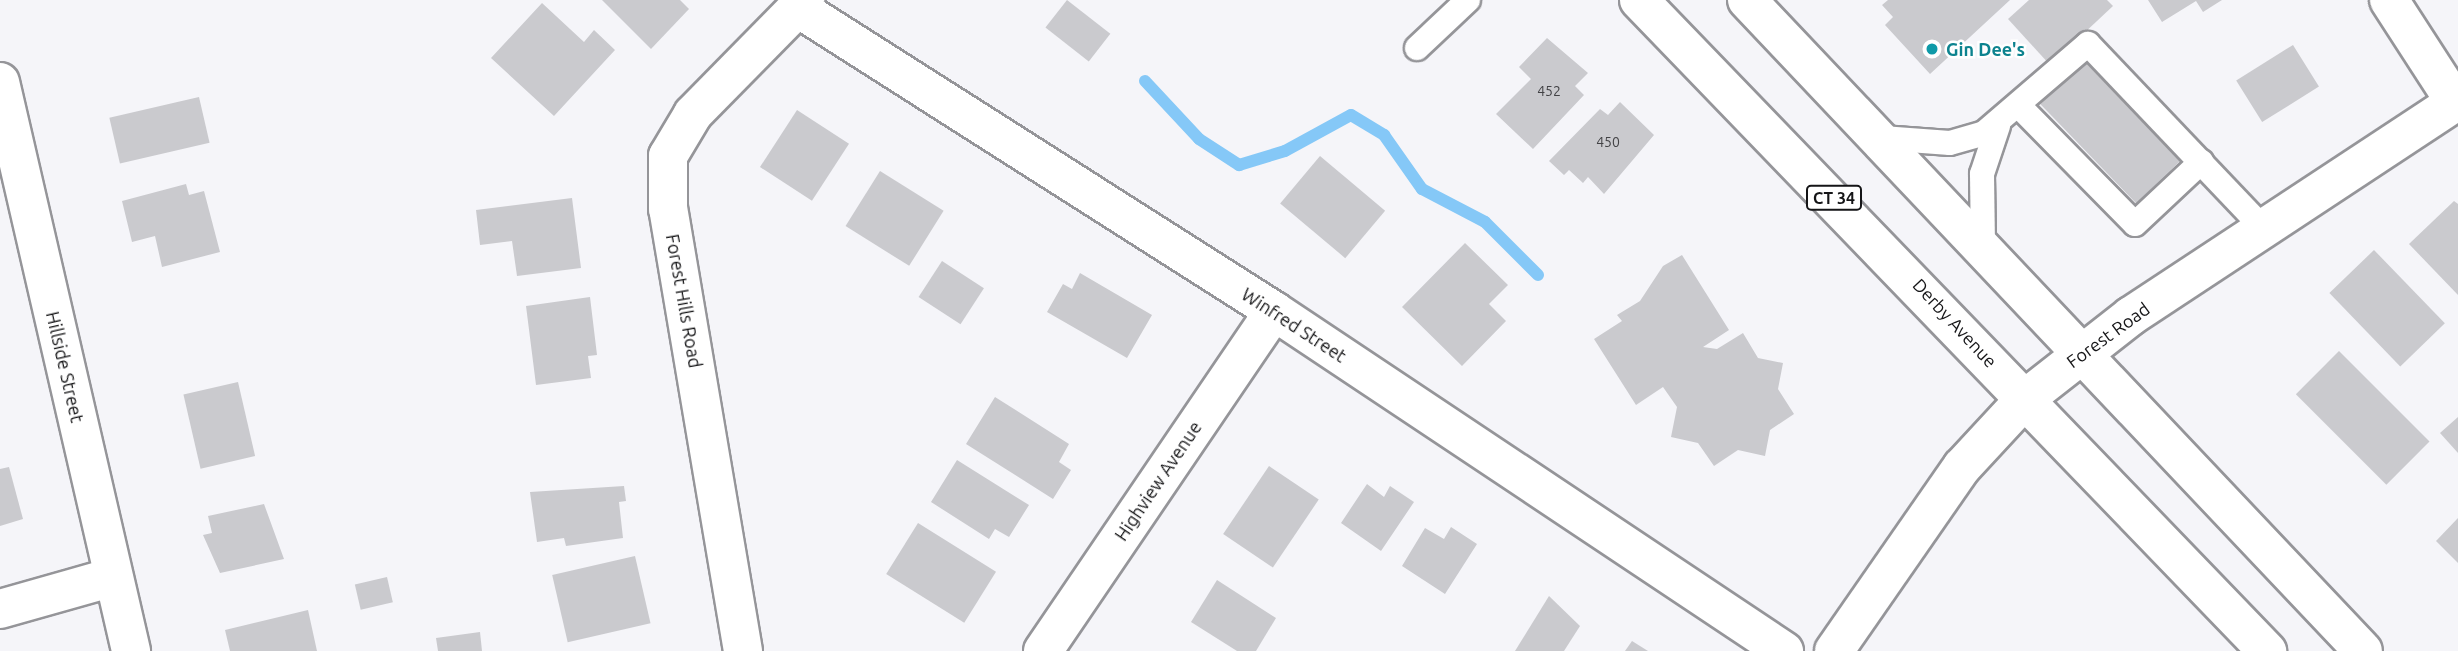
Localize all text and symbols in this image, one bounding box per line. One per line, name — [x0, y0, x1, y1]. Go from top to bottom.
place label: Gin Dee's — [1946, 38, 2025, 60]
marker: Gin Dee's — [1924, 41, 1940, 57]
house number: 452 — [1537, 83, 1561, 99]
house number: 450 — [1596, 134, 1620, 150]
road number: CT 34 — [1806, 186, 1862, 210]
street label: Forest Hills Road — [662, 232, 706, 370]
street label: Derby Avenue — [1908, 274, 2002, 372]
street label: Winfred Street — [1238, 283, 1350, 367]
street label: Forest Road — [2062, 298, 2154, 372]
street label: Hillside Street — [42, 309, 88, 425]
street label: Highview Avenue — [1110, 417, 1206, 545]

